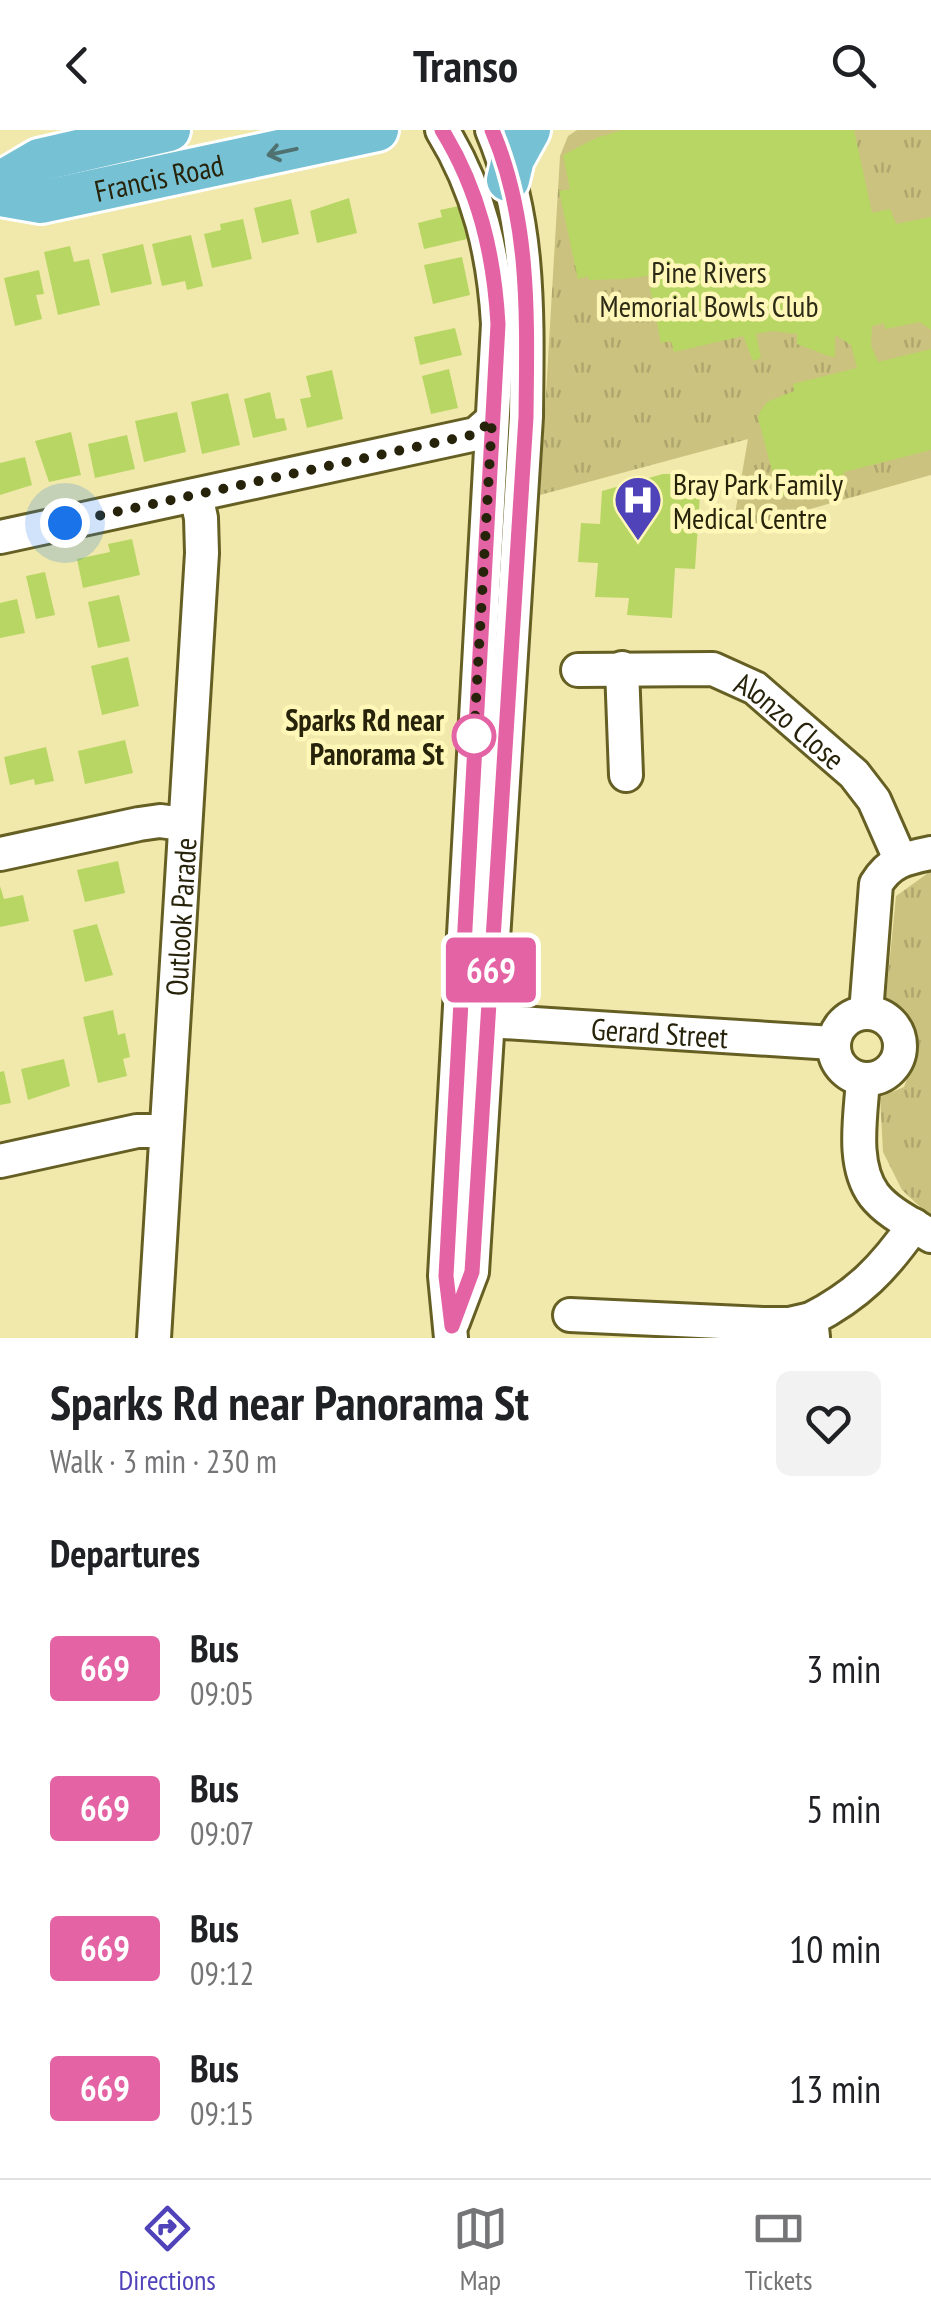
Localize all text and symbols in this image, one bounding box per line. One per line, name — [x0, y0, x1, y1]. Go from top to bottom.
text: Transo — [413, 36, 518, 94]
icon: back — [50, 38, 105, 93]
icon: search — [826, 38, 881, 93]
street label: Francis Road — [91, 144, 227, 210]
one-way arrow — [267, 144, 299, 162]
park label: Pine Rivers Memorial Bowls Club — [600, 252, 818, 325]
place label: Bray Park Family Medical Centre — [673, 464, 844, 537]
hospital icon: Bray Park Family Medical Centre — [612, 474, 664, 542]
your location — [40, 498, 90, 548]
street label: Alonzo Close — [729, 662, 854, 777]
place label: Sparks Rd near Panorama St — [285, 700, 444, 773]
marker: Sparks Rd near Panorama St — [453, 715, 495, 757]
street label: Outlook Parade — [155, 837, 204, 997]
line badge: 669 — [434, 938, 548, 1002]
text: 669 — [466, 947, 516, 993]
street label: Gerard Street — [590, 1008, 730, 1056]
text: Sparks Rd near Panorama St — [50, 1371, 529, 1433]
button: heart — [776, 1371, 881, 1476]
text: Walk · 3 min · 230 m — [50, 1440, 277, 1482]
text: Departures — [50, 1528, 200, 1577]
text: Bus — [190, 1623, 239, 1672]
text: 3 min — [806, 1644, 881, 1693]
text: 669 — [80, 1645, 130, 1691]
text: 09:05 — [190, 1672, 254, 1714]
text: Bus — [190, 1763, 239, 1812]
text: 5 min — [806, 1784, 881, 1833]
text: 669 — [80, 1785, 130, 1831]
text: 09:07 — [190, 1812, 254, 1854]
text: Bus — [190, 1903, 239, 1952]
text: 10 min — [789, 1924, 881, 1973]
text: 669 — [80, 1925, 130, 1971]
text: 09:12 — [190, 1952, 254, 1994]
text: Bus — [190, 2043, 239, 2092]
text: 13 min — [789, 2064, 881, 2113]
text: 669 — [80, 2065, 130, 2111]
text: 09:15 — [190, 2092, 254, 2134]
tab: Directions — [118, 2201, 216, 2298]
tab: Map — [453, 2201, 508, 2298]
tab: Tickets — [745, 2201, 813, 2298]

